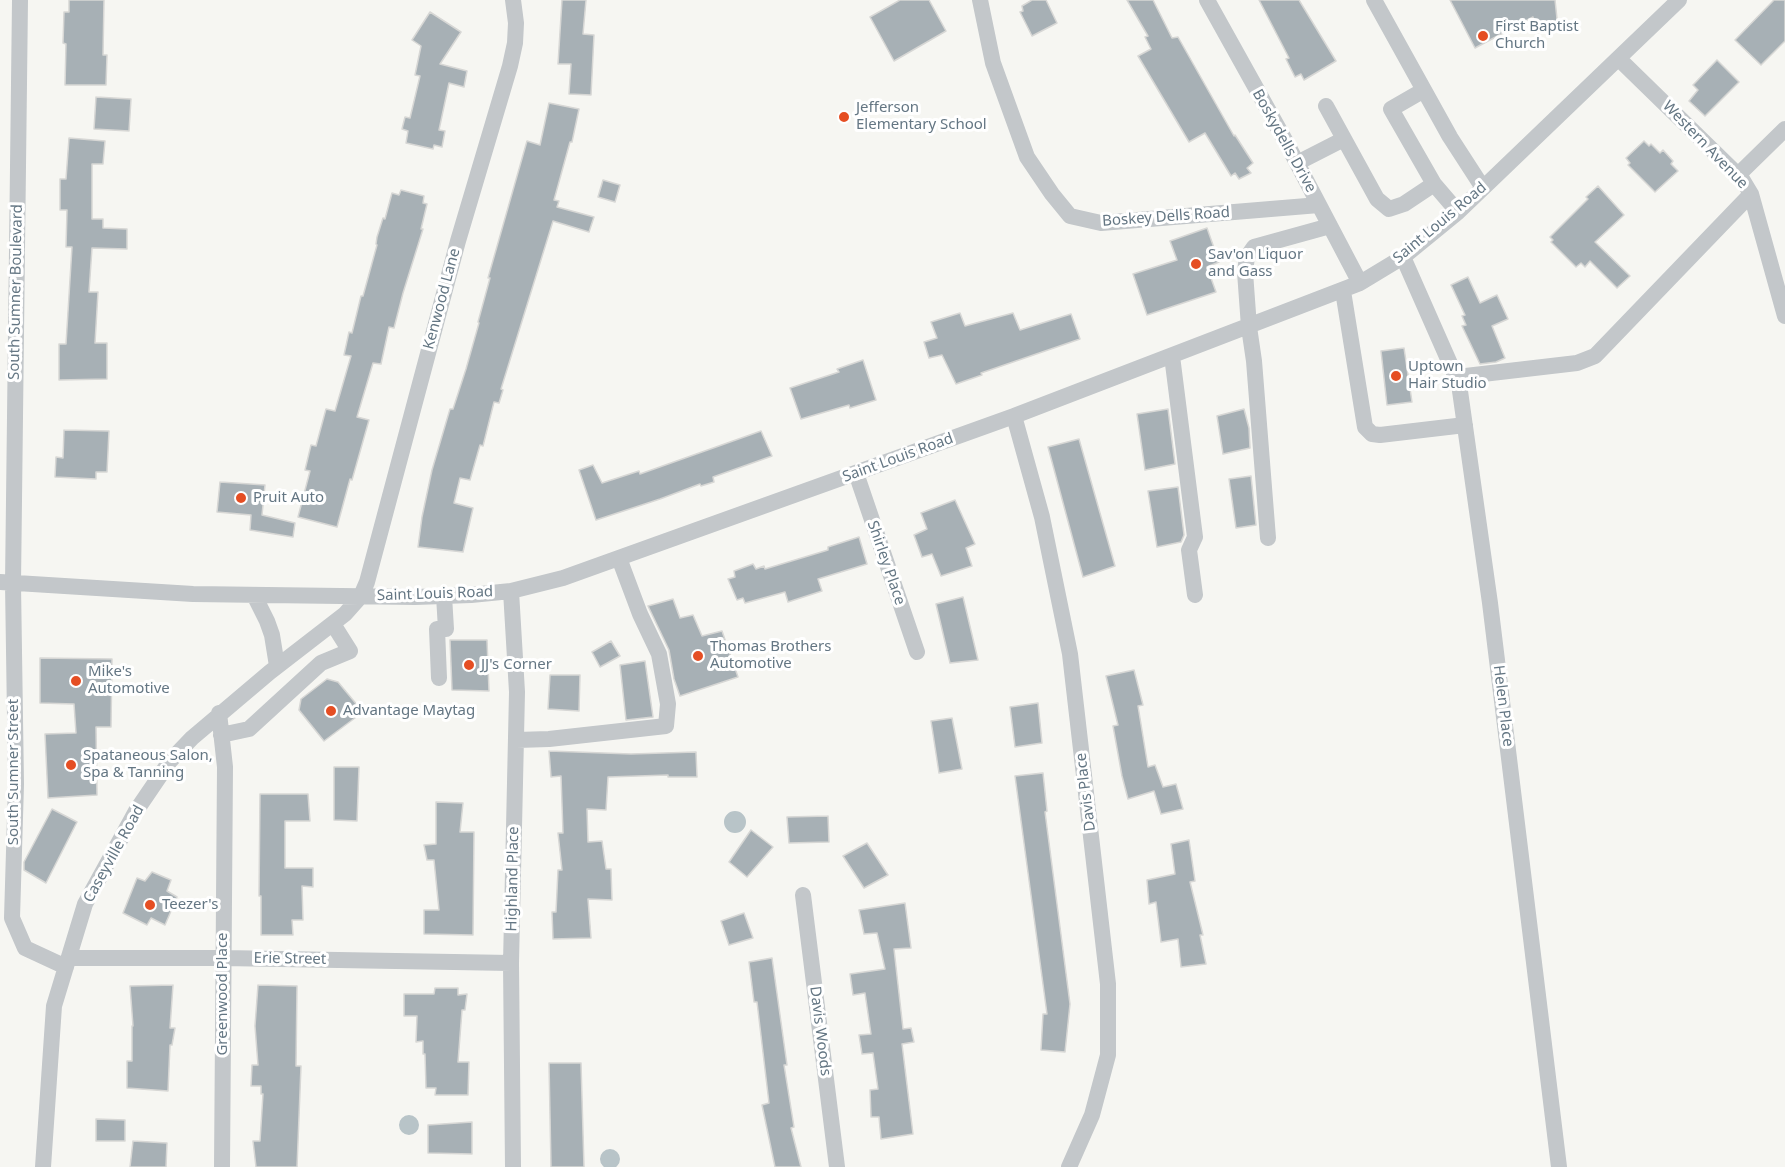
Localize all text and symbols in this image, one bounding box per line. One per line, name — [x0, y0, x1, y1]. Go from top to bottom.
place label: First Baptist Church — [1495, 18, 1579, 53]
marker: First Baptist Church — [1476, 29, 1490, 43]
street label: Boskydells Drive — [1248, 86, 1320, 196]
street label: Western Avenue — [1659, 97, 1751, 193]
place label: Jefferson Elementary School — [856, 99, 987, 134]
marker: Jefferson Elementary School — [837, 110, 851, 124]
street label: Saint Louis Road — [1390, 179, 1490, 267]
street label: South Sumner Boulevard — [5, 204, 27, 380]
street label: Boskey Dells Road — [1102, 204, 1230, 230]
street label: Kenwood Lane — [420, 246, 464, 352]
place label: Sav'on Liquor and Gass — [1208, 246, 1303, 281]
marker: Sav'on Liquor and Gass — [1189, 257, 1203, 271]
place label: Uptown Hair Studio — [1408, 358, 1487, 393]
marker: Uptown Hair Studio — [1389, 369, 1403, 383]
street label: Saint Louis Road — [840, 430, 956, 486]
place label: Pruit Auto — [253, 489, 324, 507]
marker: Pruit Auto — [234, 491, 248, 505]
street label: Shirley Place — [863, 518, 909, 608]
street label: Saint Louis Road — [377, 583, 493, 605]
place label: Thomas Brothers Automotive — [710, 638, 831, 673]
marker: Thomas Brothers Automotive — [691, 649, 705, 663]
place label: JJ's Corner — [481, 656, 552, 674]
marker: JJ's Corner — [462, 658, 476, 672]
place label: Mike's Automotive — [88, 663, 170, 698]
street label: Helen Place — [1489, 664, 1517, 748]
marker: Mike's Automotive — [69, 674, 83, 688]
street label: South Sumner Street — [5, 699, 23, 845]
place label: Advantage Maytag — [343, 702, 475, 720]
marker: Advantage Maytag — [324, 704, 338, 718]
place label: Spataneous Salon, Spa & Tanning — [83, 747, 213, 782]
street label: Davis Place — [1072, 752, 1100, 832]
marker: Spataneous Salon, Spa & Tanning — [64, 758, 78, 772]
street label: Caseyville Road — [80, 802, 148, 906]
street label: Highland Place — [503, 826, 523, 932]
place label: Teezer's — [162, 896, 218, 914]
marker: Teezer's — [143, 898, 157, 912]
street label: Greenwood Place — [214, 932, 232, 1056]
street label: Erie Street — [254, 949, 326, 969]
street label: Davis Woods — [806, 985, 834, 1077]

